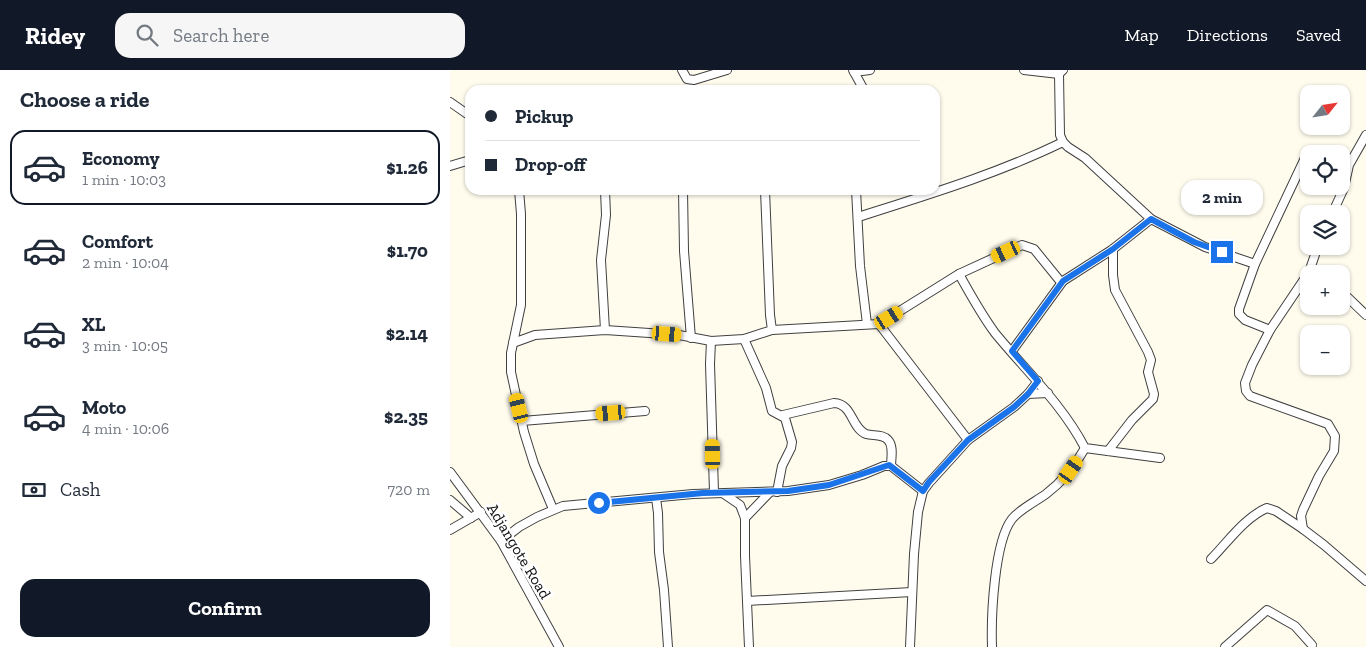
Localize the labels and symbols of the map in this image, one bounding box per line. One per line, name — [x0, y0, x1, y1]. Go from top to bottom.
north arrow — [1300, 85, 1350, 135]
callout: 2 min — [1181, 180, 1263, 214]
car — [989, 239, 1022, 265]
route end — [1211, 241, 1233, 263]
car — [872, 304, 905, 332]
car — [651, 325, 682, 343]
car — [508, 392, 529, 424]
car — [595, 404, 626, 422]
car — [705, 439, 720, 469]
car — [1056, 453, 1085, 487]
route start — [588, 492, 610, 514]
street label: Adjangote Road — [483, 500, 555, 603]

